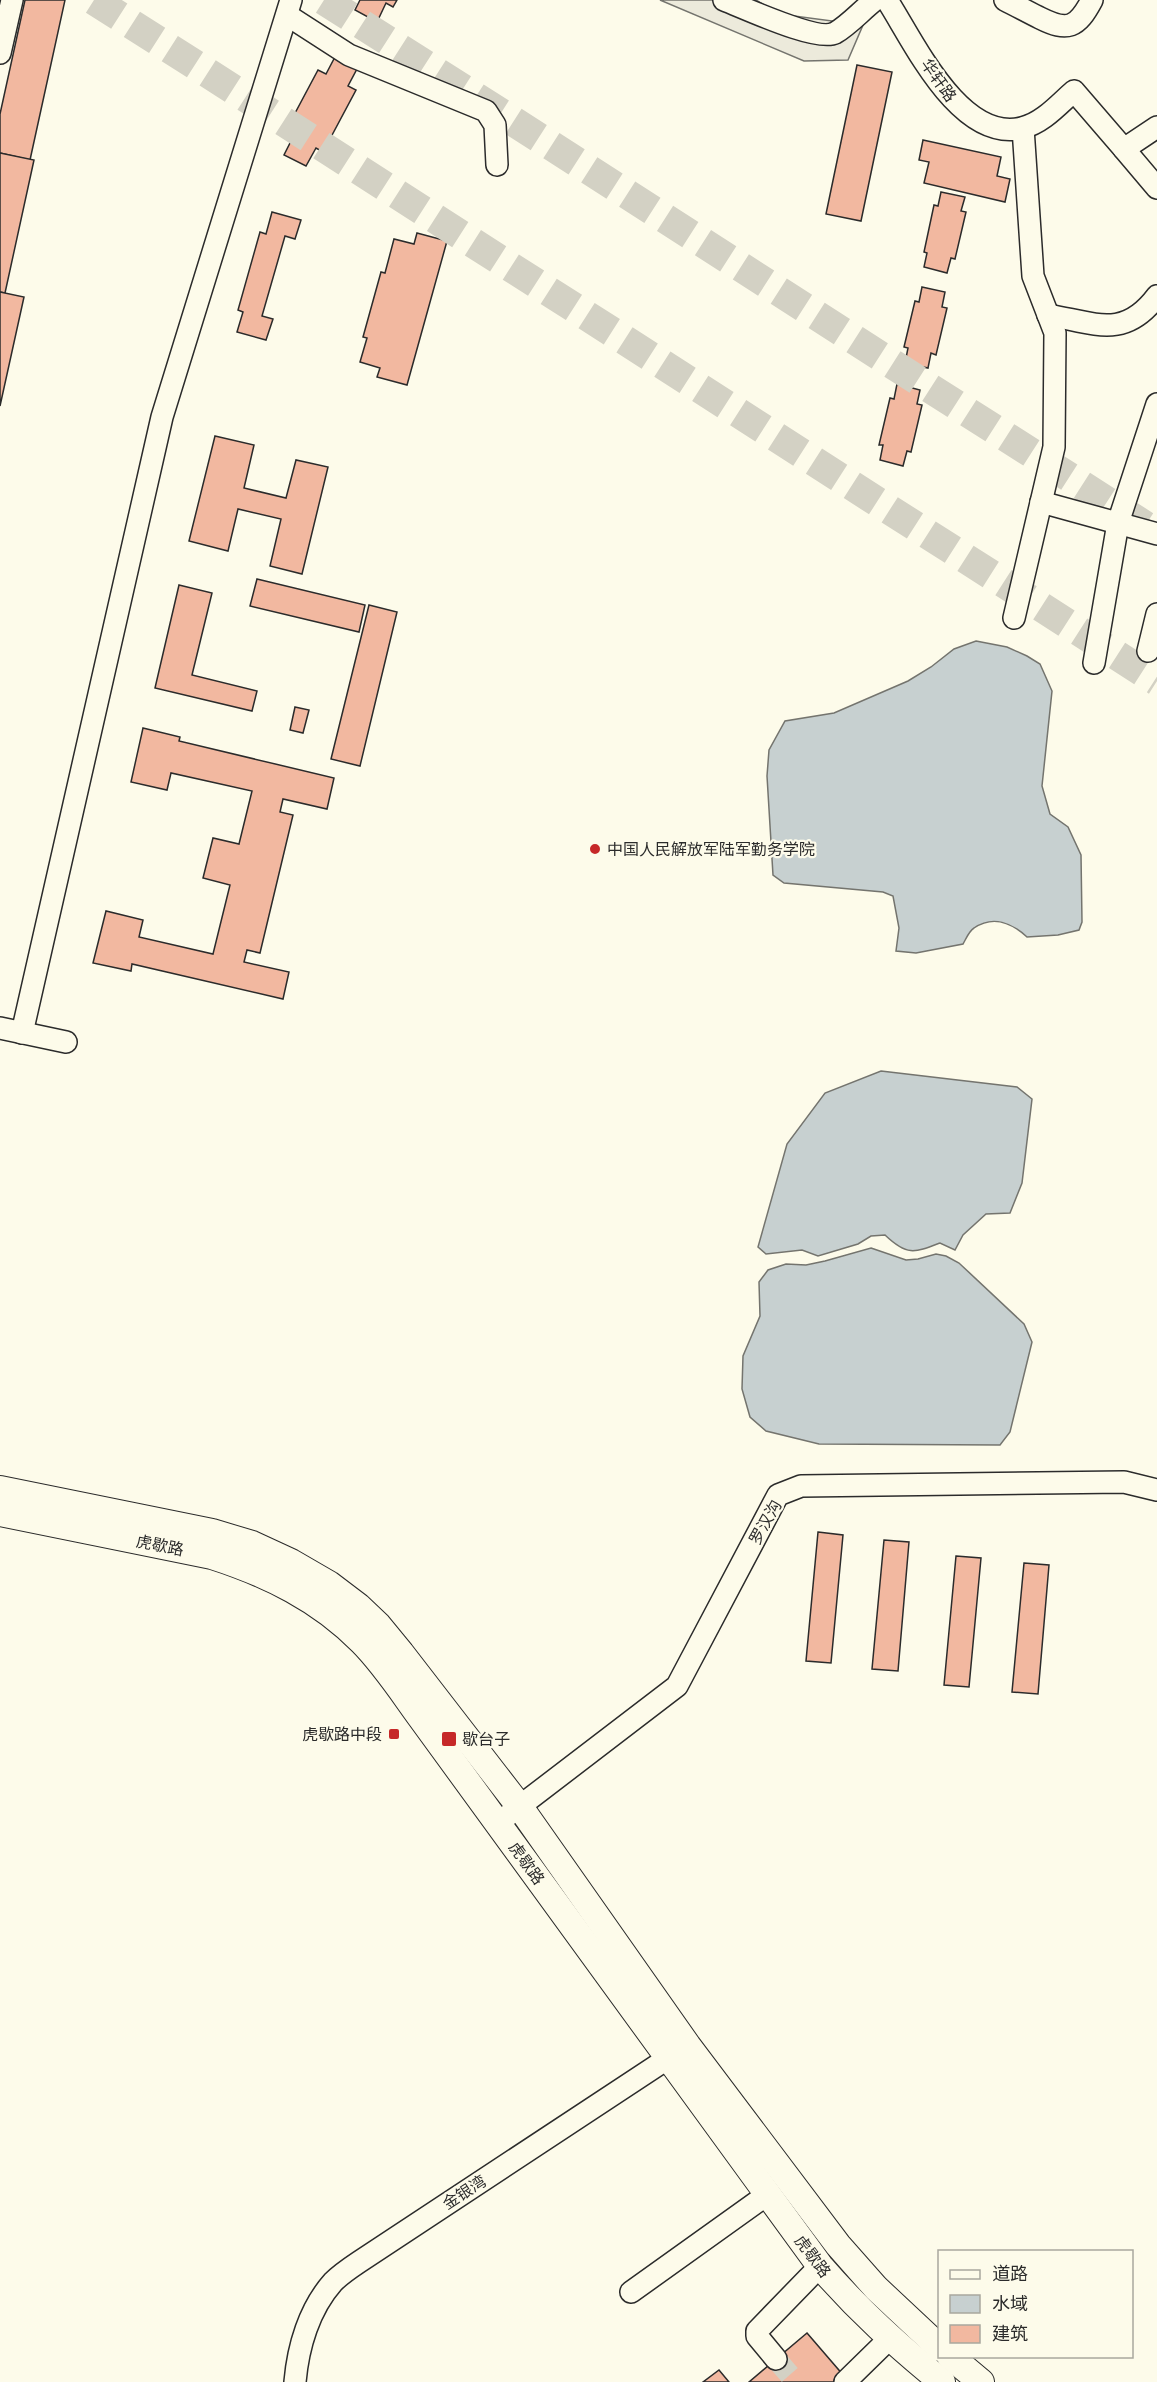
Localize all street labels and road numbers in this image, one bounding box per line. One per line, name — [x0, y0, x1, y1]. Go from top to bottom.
street label: 华轩路 — [916, 54, 962, 106]
street label: 罗汉沟 — [744, 1496, 786, 1548]
street label: 虎歇路 — [134, 1530, 186, 1560]
street label: 虎歇路 — [504, 1837, 550, 1889]
street label: 金银湾 — [438, 2170, 490, 2214]
street label: 虎歇路 — [790, 2230, 836, 2282]

